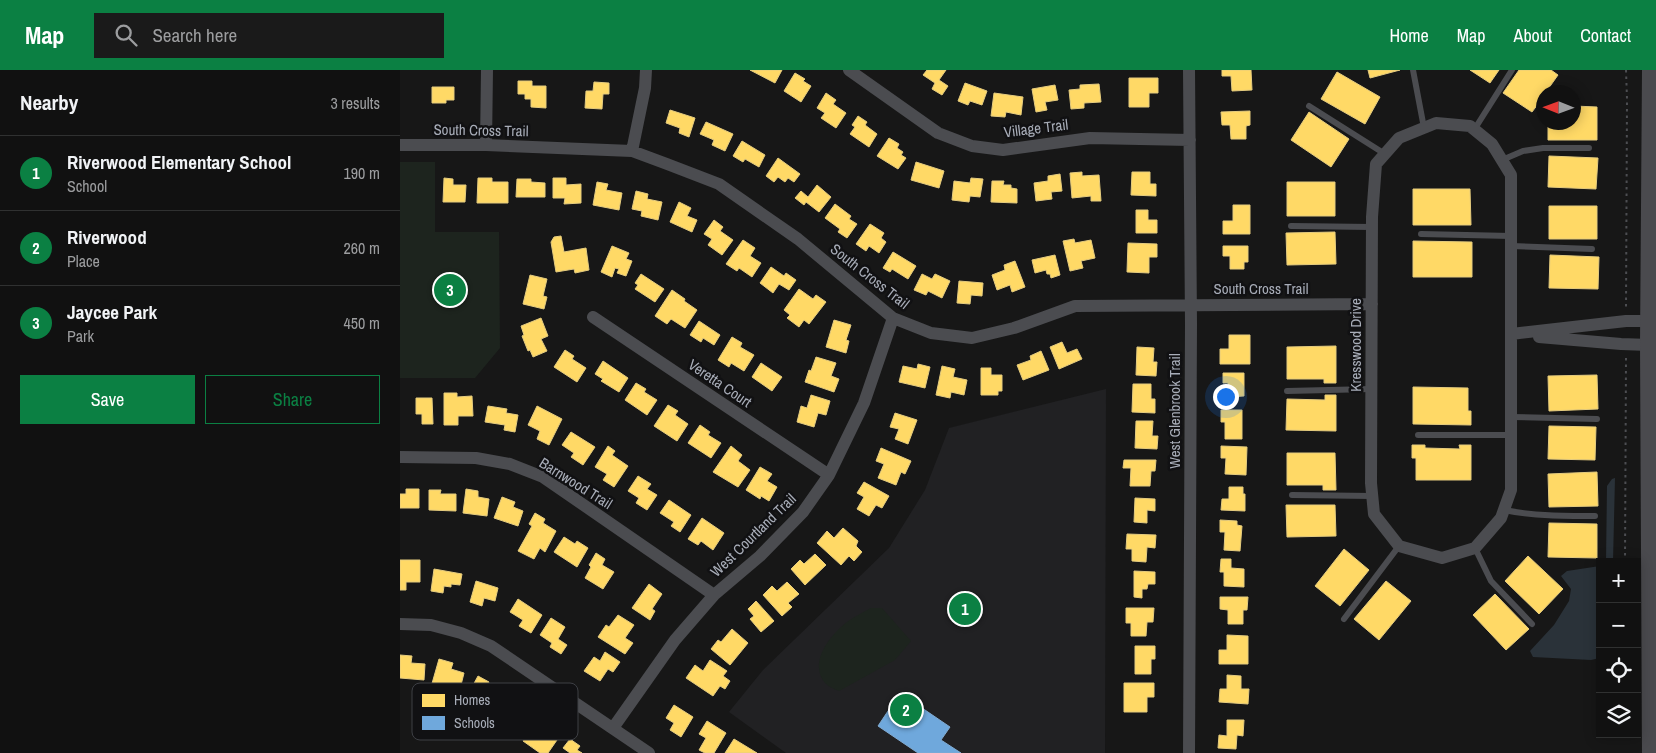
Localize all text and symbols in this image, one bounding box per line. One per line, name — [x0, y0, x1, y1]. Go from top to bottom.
search box — [94, 13, 444, 58]
text: Map — [25, 19, 64, 51]
icon: search — [112, 21, 140, 49]
text: Search here — [152, 22, 237, 48]
text: Home — [1389, 23, 1429, 48]
text: Map — [1457, 23, 1486, 48]
text: About — [1514, 23, 1552, 48]
text: Contact — [1580, 23, 1631, 48]
north arrow — [1536, 85, 1581, 130]
text: Nearby — [20, 88, 78, 117]
text: 3 results — [330, 92, 380, 114]
street label: Village Trail — [1003, 114, 1069, 142]
street label: South Cross Trail — [433, 119, 529, 141]
text: Riverwood Elementary School — [67, 149, 291, 175]
text: 1 — [32, 162, 40, 184]
text: 190 m — [344, 162, 380, 184]
text: School — [67, 175, 107, 197]
text: Riverwood — [67, 224, 147, 250]
text: 2 — [32, 237, 40, 259]
text: 260 m — [344, 237, 380, 259]
street label: South Cross Trail — [826, 238, 914, 314]
text: Place — [67, 250, 100, 272]
pin: 3 — [434, 271, 466, 309]
street label: South Cross Trail — [1213, 278, 1309, 299]
street label: Kresswood Drive — [1345, 298, 1366, 392]
text: Jaycee Park — [67, 299, 157, 325]
text: 3 — [32, 312, 40, 334]
text: 450 m — [344, 312, 380, 334]
text: Park — [67, 325, 94, 347]
street label: West Glenbrook Trail — [1164, 353, 1185, 469]
street label: Veretta Court — [684, 354, 756, 412]
button: Save — [20, 375, 195, 424]
button: Share — [205, 375, 380, 424]
your location — [1213, 384, 1239, 410]
street label: Barnwood Trail — [535, 452, 617, 514]
street label: West Courtland Trail — [705, 489, 801, 581]
map controls — [1596, 558, 1641, 738]
button: + — [1596, 558, 1641, 603]
pin: 1 — [949, 590, 981, 628]
button: − — [1596, 603, 1641, 648]
button: locate — [1596, 648, 1641, 693]
legend — [412, 683, 578, 740]
text: Homes — [454, 691, 491, 709]
pin: 2 — [890, 691, 922, 729]
button: layers — [1596, 693, 1641, 738]
text: Schools — [454, 714, 495, 732]

